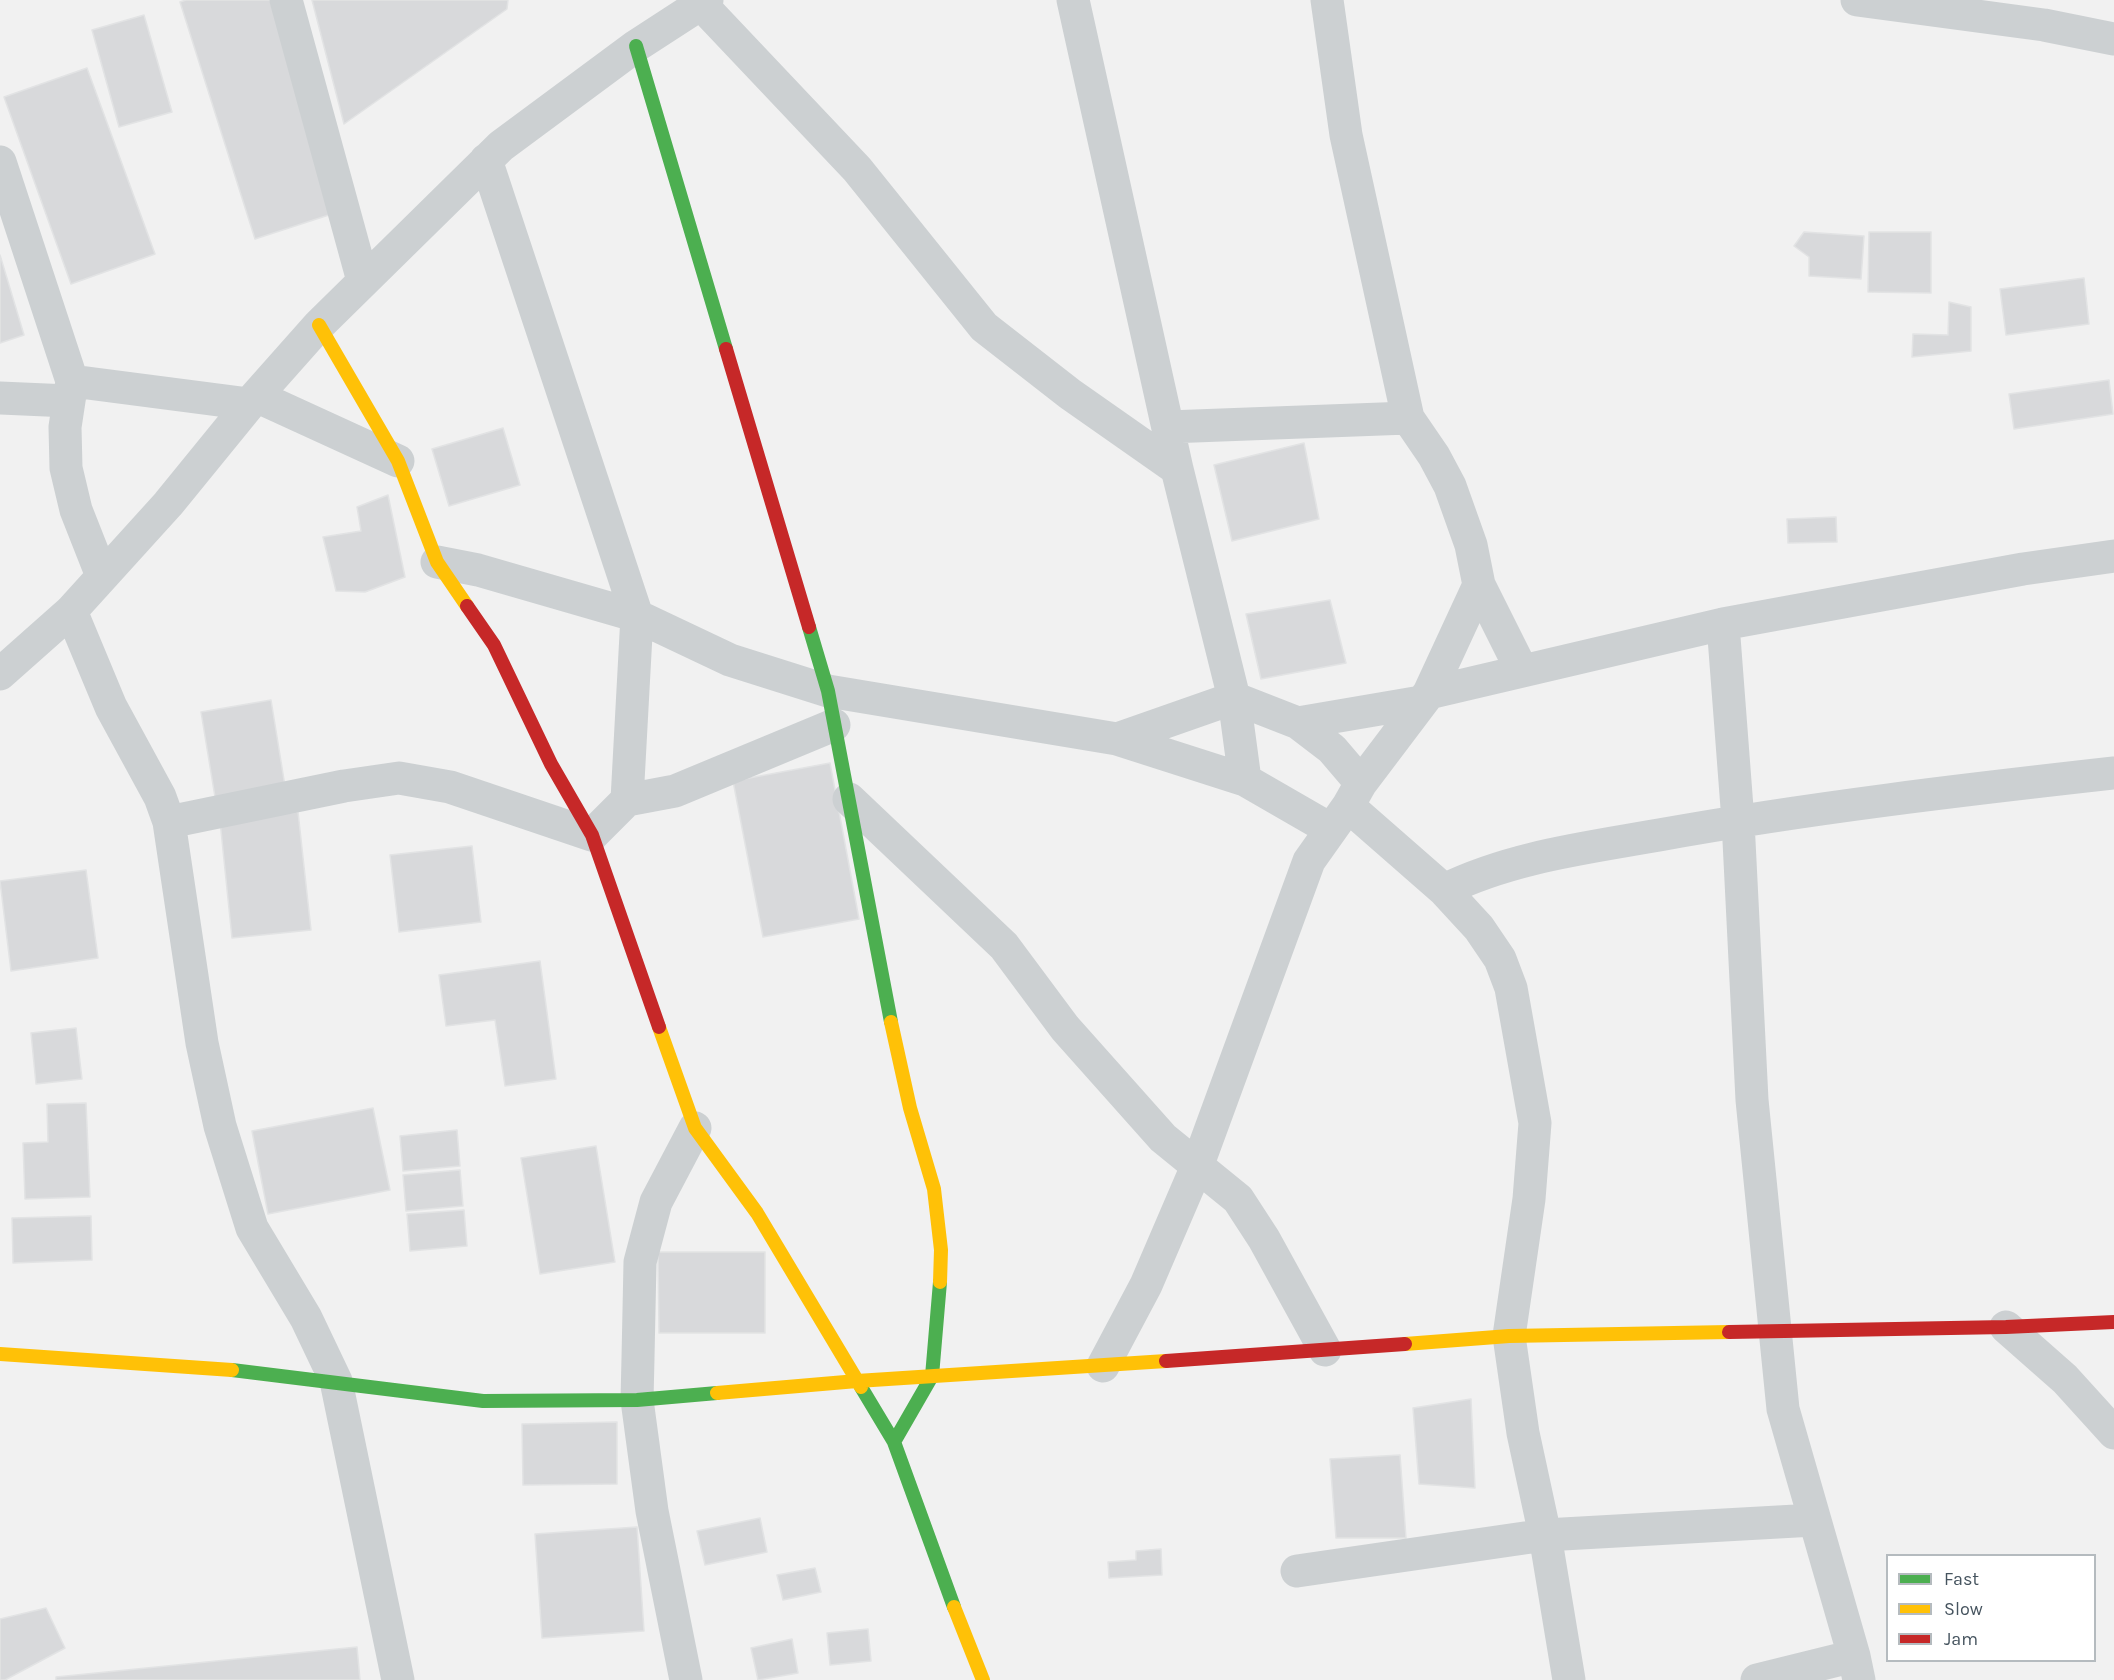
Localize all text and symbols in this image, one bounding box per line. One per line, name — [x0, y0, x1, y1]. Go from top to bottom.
legend — [1886, 1554, 2096, 1662]
text: Fast — [1944, 1568, 1979, 1590]
text: Slow — [1944, 1598, 1983, 1620]
text: Jam — [1944, 1628, 1978, 1650]

